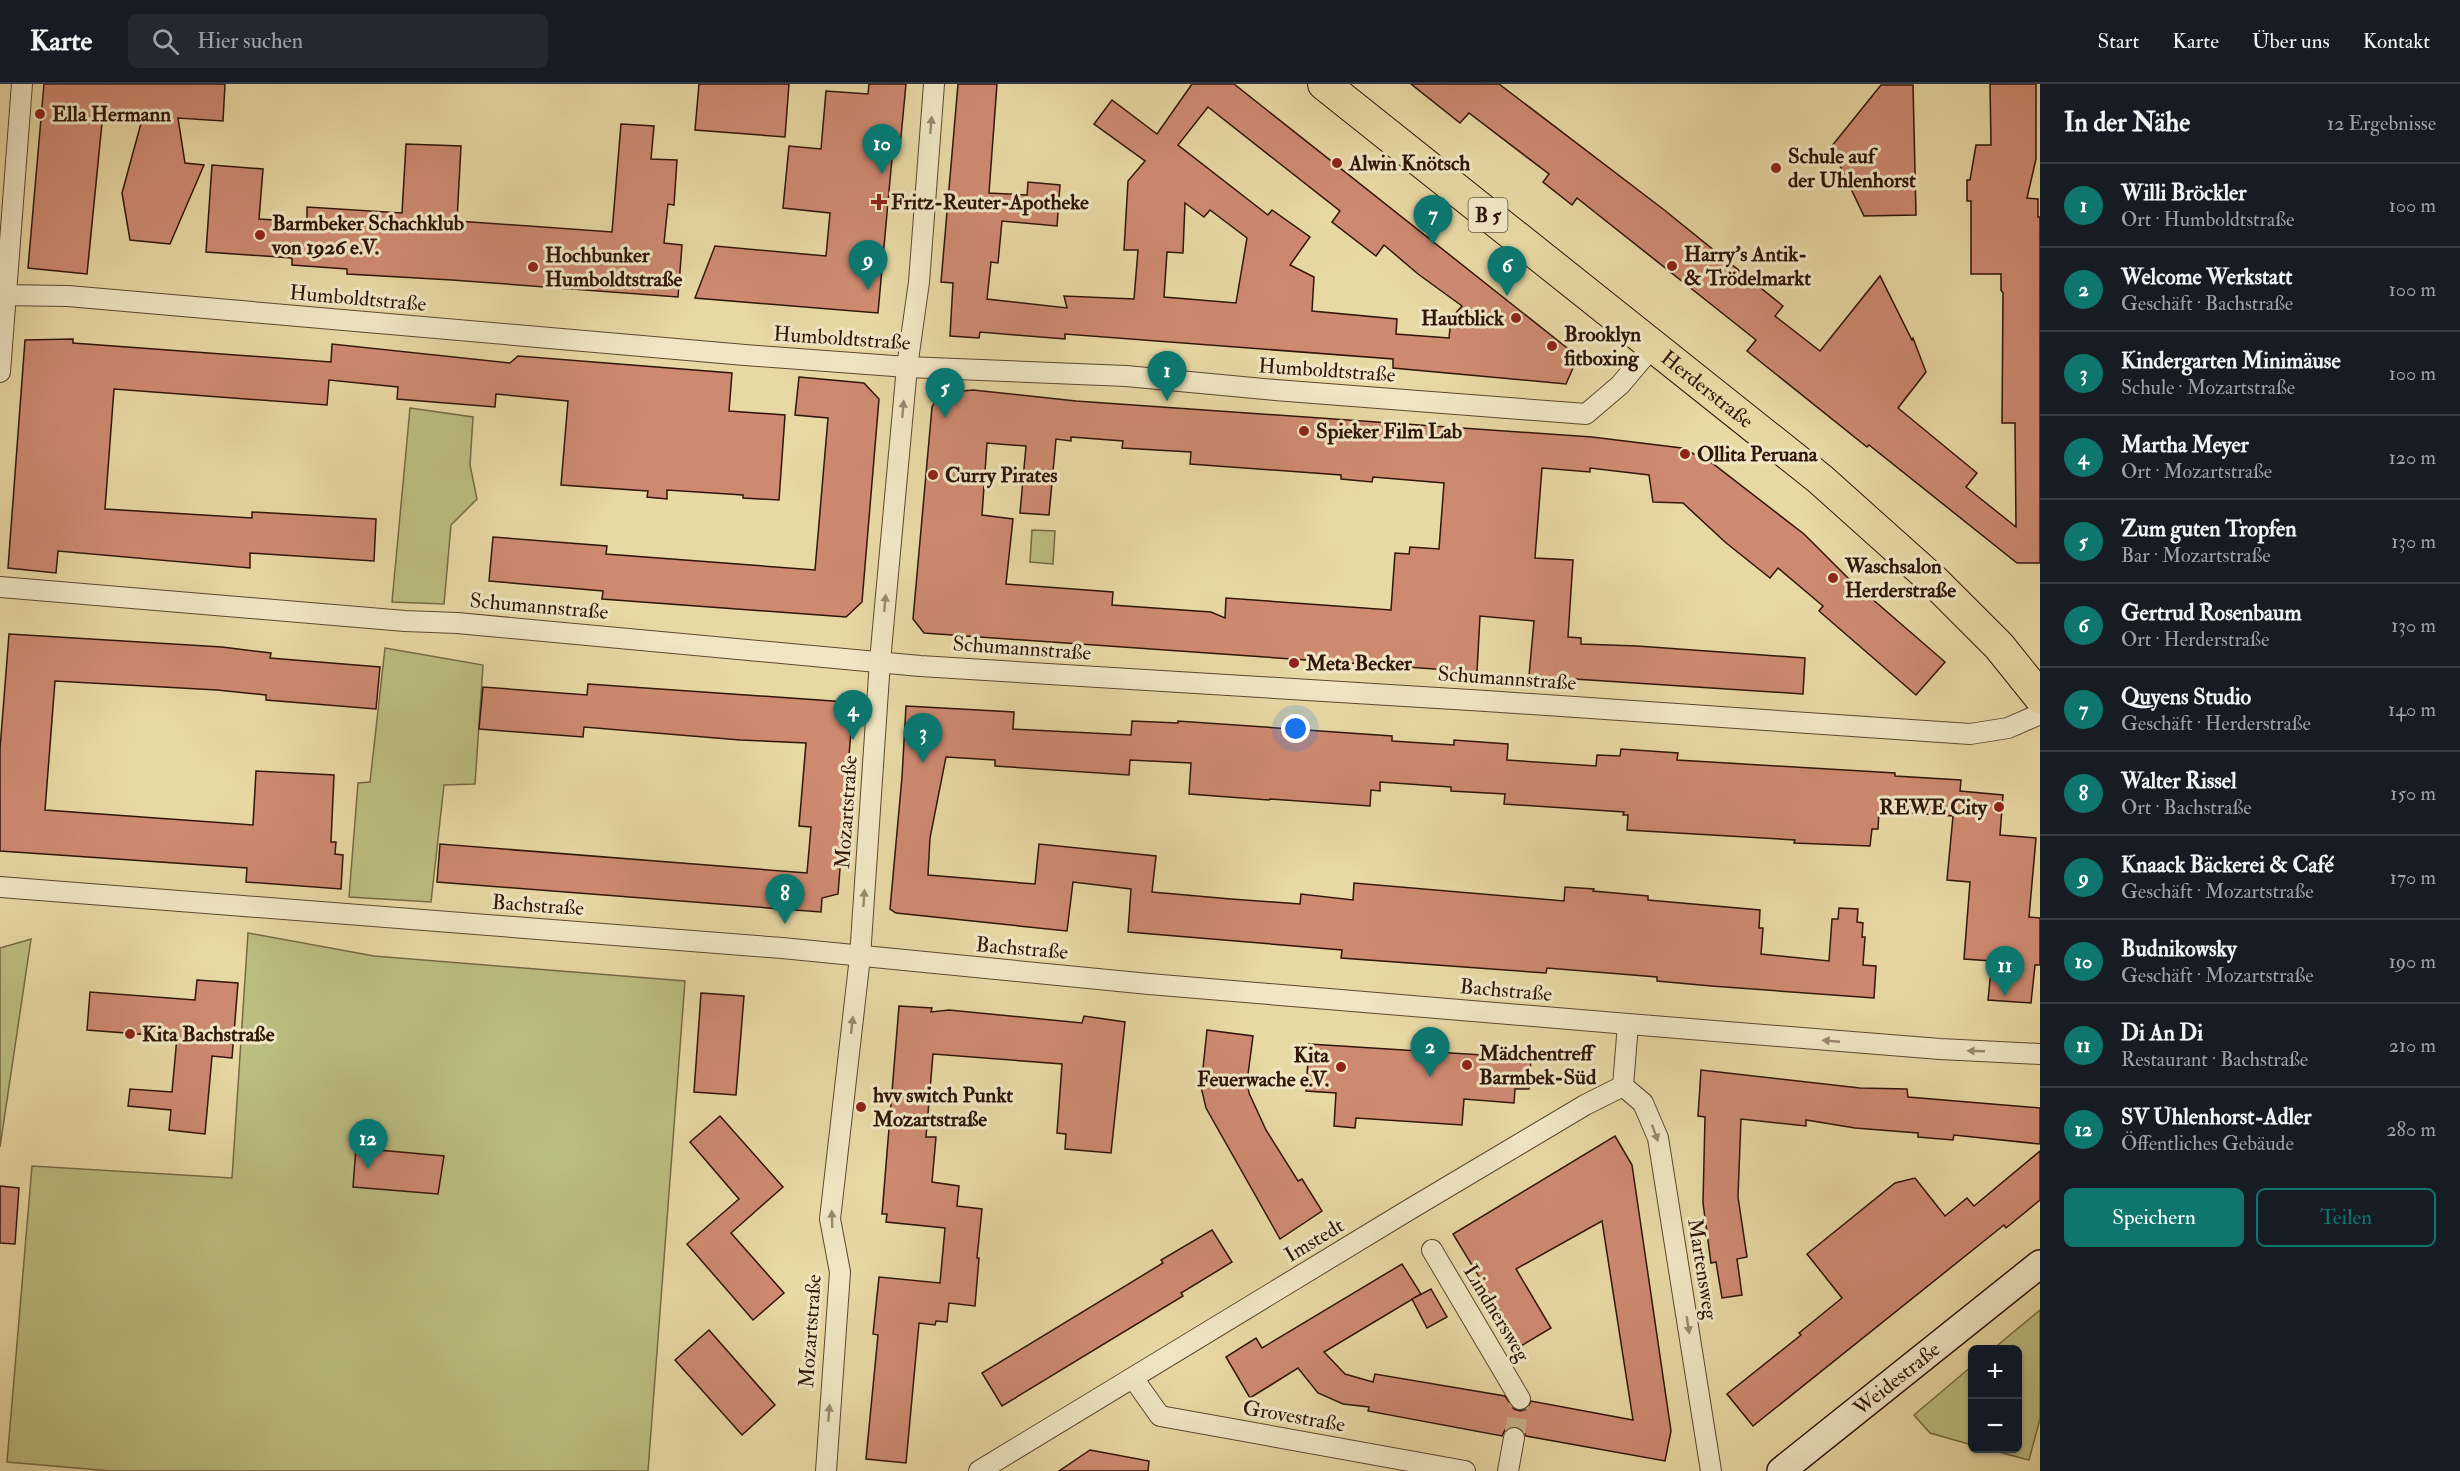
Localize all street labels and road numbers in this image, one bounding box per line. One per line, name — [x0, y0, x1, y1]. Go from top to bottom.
road number: B 5 — [1468, 198, 1508, 232]
street label: Humboldtstraße — [288, 279, 428, 318]
street label: Humboldtstraße — [773, 320, 912, 357]
street label: Herderstraße — [1655, 344, 1759, 435]
street label: Humboldtstraße — [1258, 352, 1397, 389]
street label: Schumannstraße — [469, 587, 610, 626]
street label: Schumannstraße — [952, 630, 1092, 667]
street label: Schumannstraße — [1437, 660, 1577, 697]
street label: Mozartstraße — [829, 754, 864, 870]
street label: Bachstraße — [491, 889, 585, 922]
street label: Bachstraße — [975, 931, 1069, 966]
street label: Bachstraße — [1459, 973, 1553, 1008]
street label: Imstedt — [1280, 1212, 1349, 1269]
street label: Martensweg — [1681, 1217, 1724, 1322]
street label: Lindnersweg — [1457, 1260, 1536, 1367]
street label: Mozartstraße — [793, 1273, 828, 1389]
street label: Weidestraße — [1847, 1336, 1946, 1422]
street label: Grovestraße — [1241, 1394, 1347, 1439]

